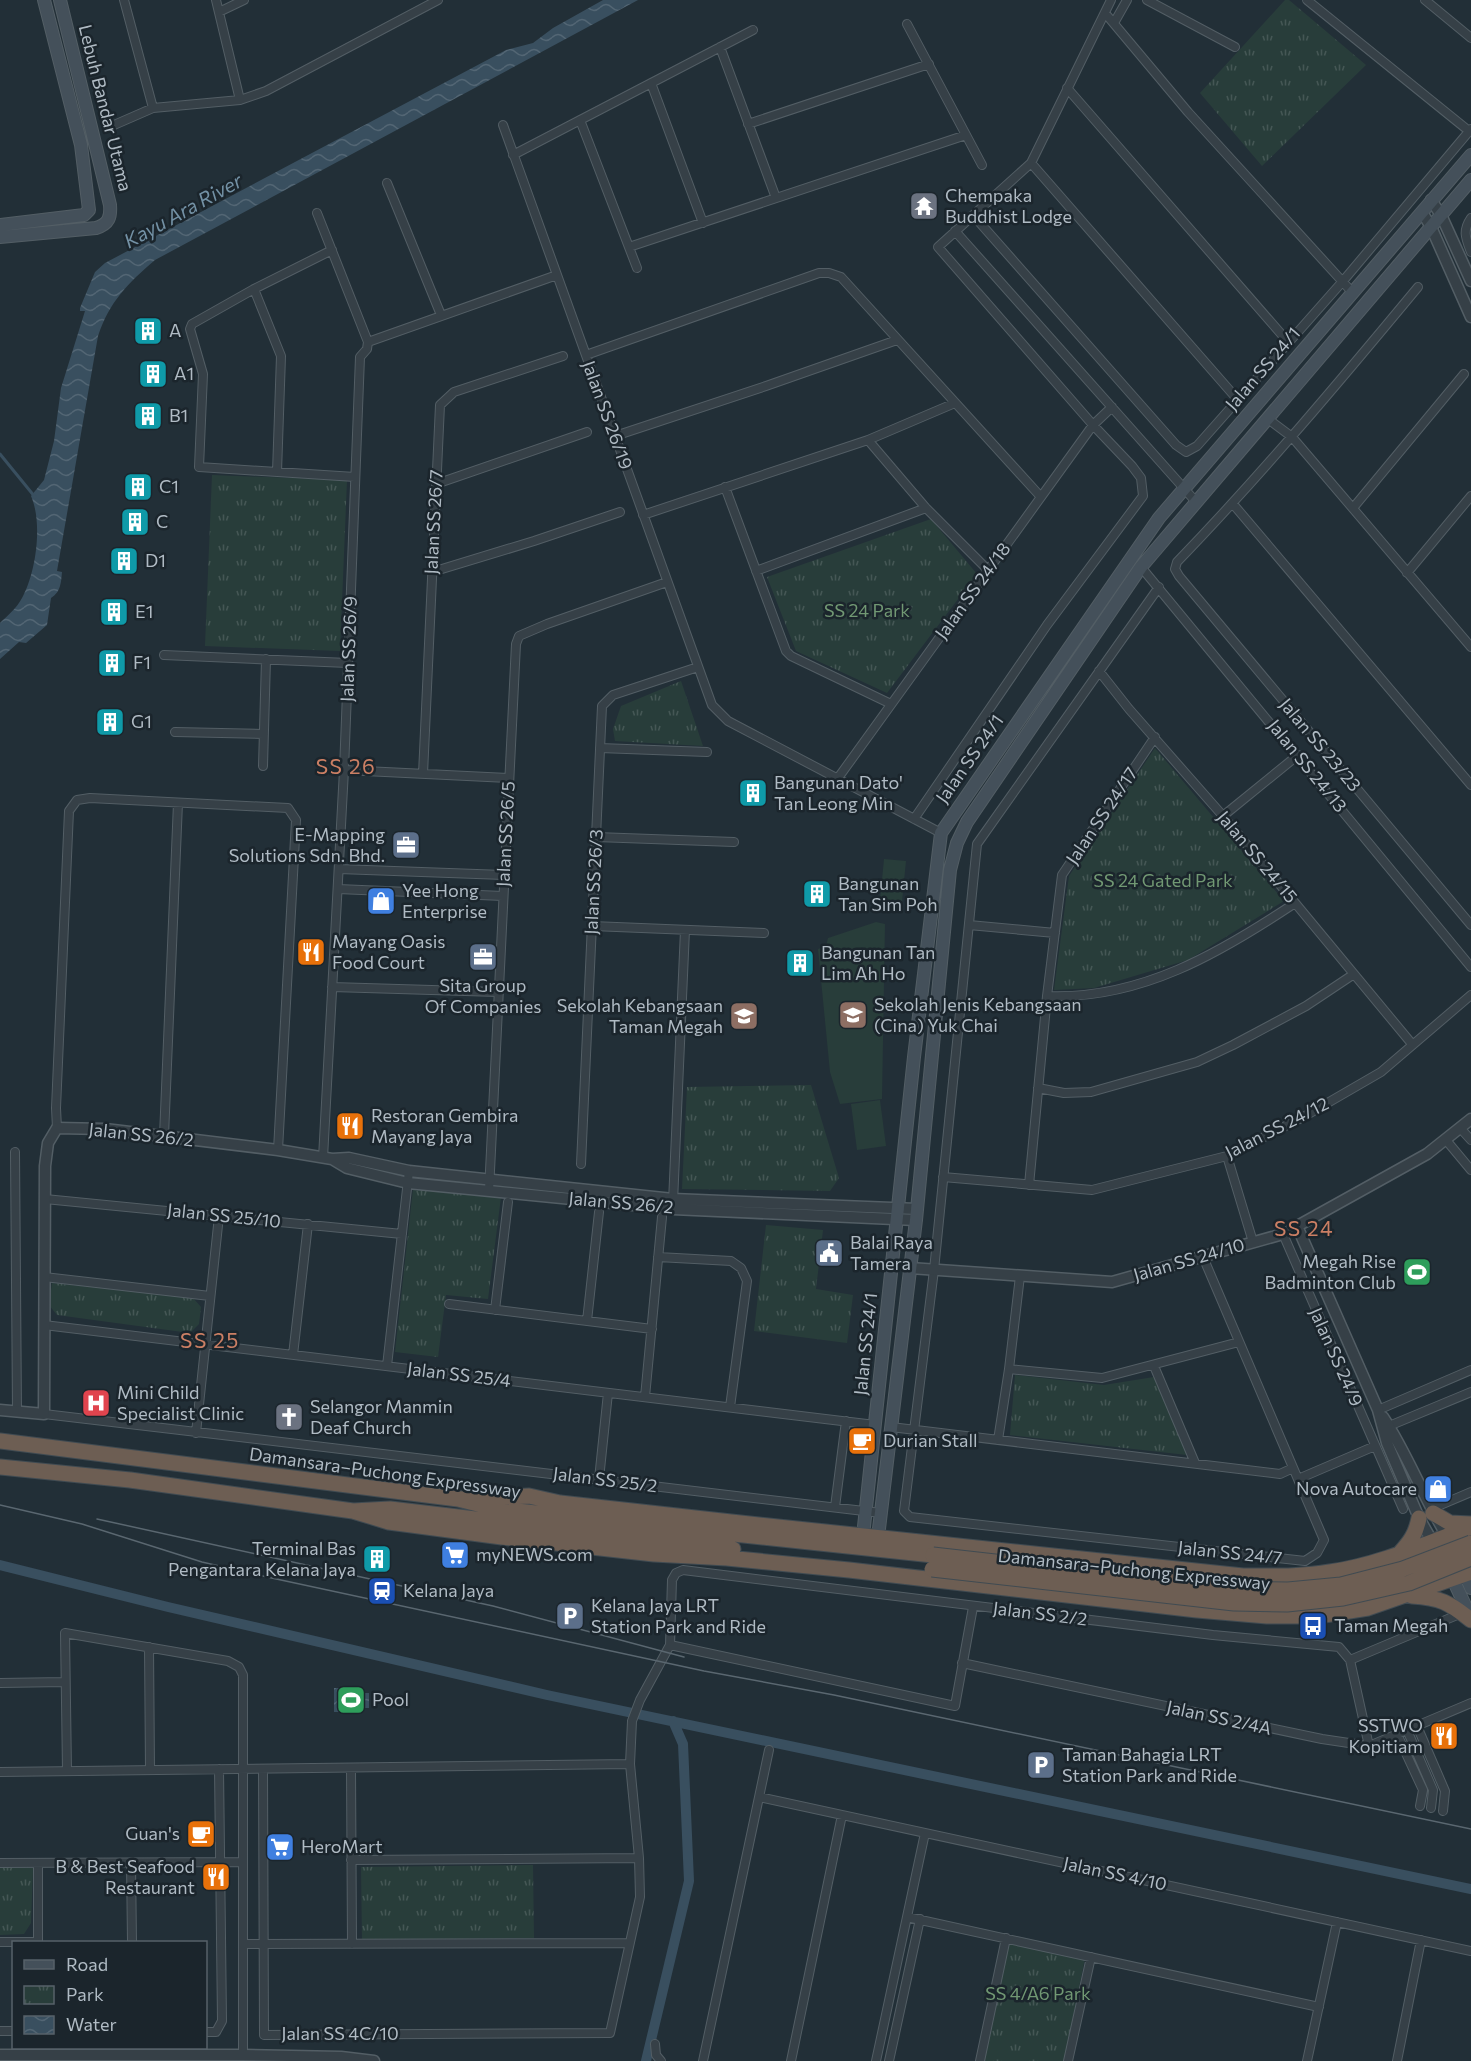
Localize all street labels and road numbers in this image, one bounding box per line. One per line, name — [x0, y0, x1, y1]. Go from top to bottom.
street label: Lebuh Bandar Utama — [75, 22, 137, 193]
street label: Jalan SS 24/1 — [1220, 322, 1304, 414]
street label: Jalan SS 26/19 — [578, 357, 638, 472]
street label: Jalan SS 26/7 — [419, 469, 447, 575]
street label: Jalan SS 24/18 — [930, 538, 1015, 643]
street label: Jalan SS 26/9 — [335, 596, 361, 702]
street label: Jalan SS 23/23 — [1275, 693, 1366, 796]
street label: Jalan SS 24/1 — [931, 710, 1008, 807]
street label: Jalan SS 24/13 — [1264, 714, 1352, 816]
street label: Jalan SS 24/17 — [1061, 763, 1142, 868]
street label: Jalan SS 26/5 — [491, 781, 519, 887]
street label: Jalan SS 24/15 — [1213, 806, 1303, 907]
street label: Jalan SS 26/3 — [579, 829, 607, 935]
street label: Jalan SS 24/12 — [1221, 1092, 1332, 1163]
street label: Jalan SS 26/2 — [88, 1118, 195, 1150]
street label: Jalan SS 26/2 — [568, 1186, 675, 1218]
street label: Jalan SS 25/10 — [166, 1198, 282, 1232]
street label: Jalan SS 24/10 — [1130, 1233, 1247, 1285]
street label: Jalan SS 24/1 — [849, 1291, 881, 1396]
street label: Jalan SS 24/9 — [1305, 1304, 1368, 1409]
street label: Jalan SS 25/4 — [406, 1357, 512, 1391]
street label: Damansara–Puchong Expressway — [248, 1442, 522, 1502]
street label: Jalan SS 25/2 — [552, 1462, 659, 1496]
street label: Jalan SS 24/7 — [1177, 1536, 1283, 1568]
street label: Damansara–Puchong Expressway — [997, 1544, 1271, 1594]
street label: Jalan SS 2/2 — [992, 1596, 1089, 1630]
street label: Jalan SS 2/4A — [1165, 1695, 1274, 1739]
street label: Jalan SS 4/10 — [1061, 1851, 1169, 1895]
street label: Jalan SS 4C/10 — [281, 2022, 399, 2044]

